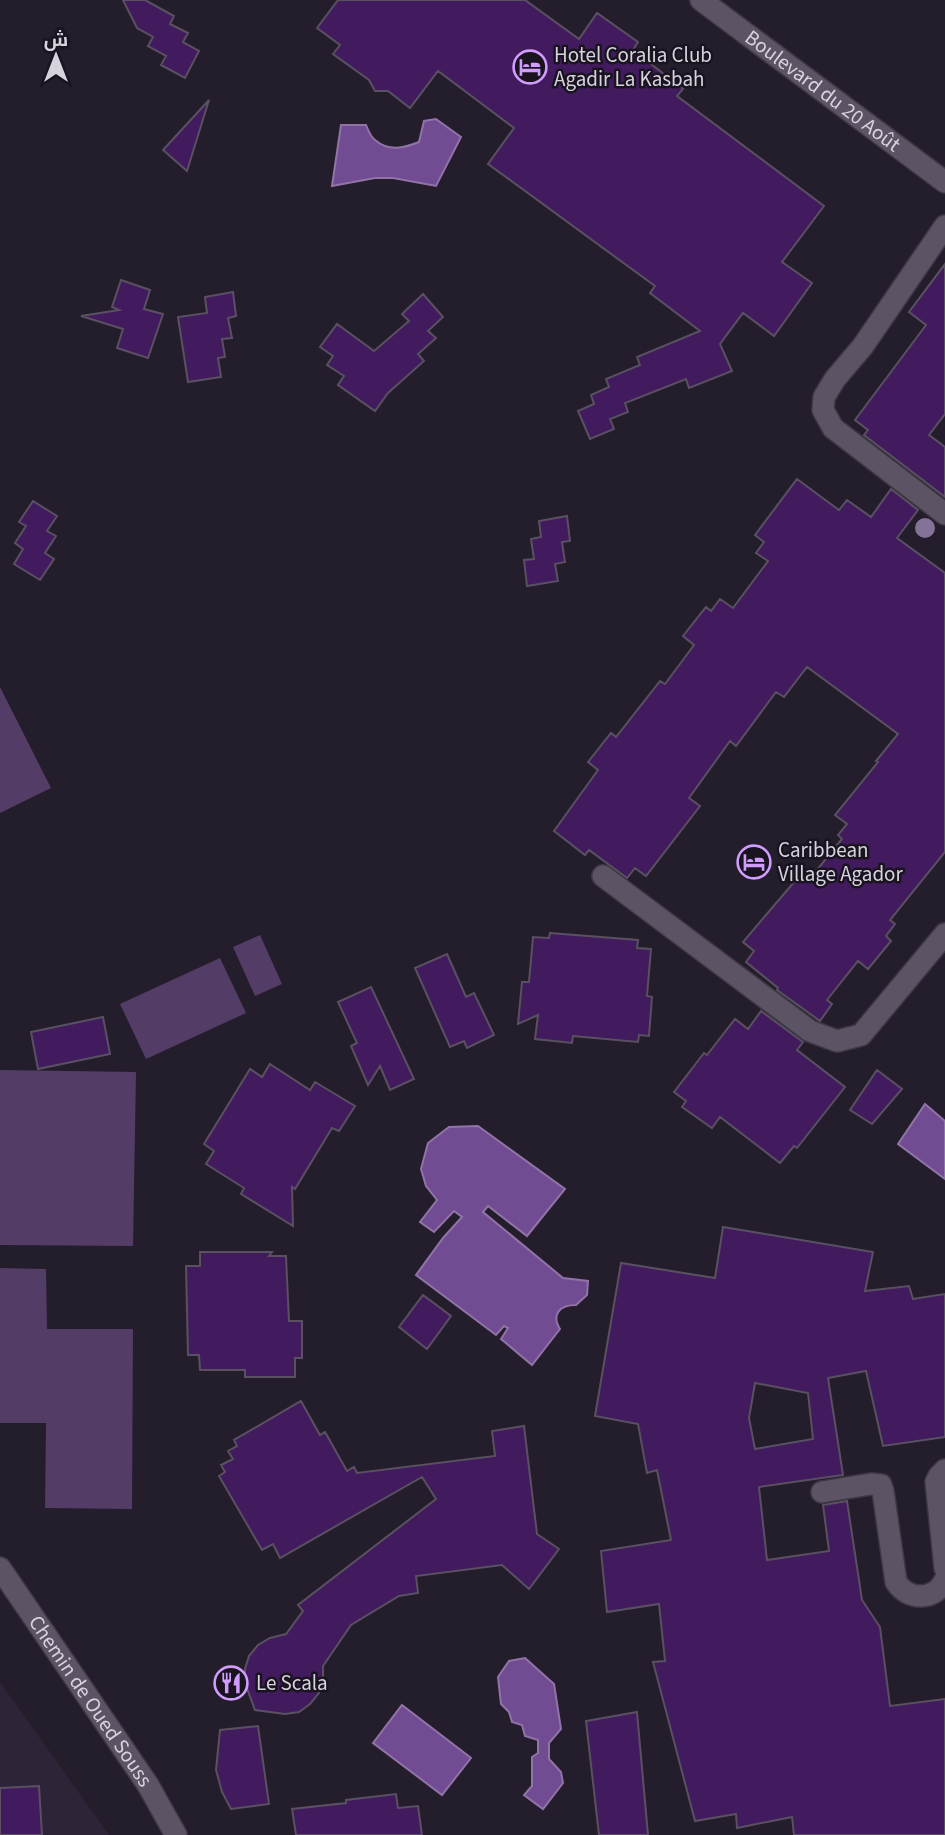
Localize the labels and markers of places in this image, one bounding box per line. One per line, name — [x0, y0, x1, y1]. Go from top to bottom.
place label: Hotel Coralia Club Agadir La Kasbah — [554, 40, 712, 94]
hotel icon: Hotel Coralia Club Agadir La Kasbah — [511, 48, 549, 86]
place label: Caribbean Village Agador — [778, 835, 903, 889]
hotel icon: Caribbean Village Agador — [735, 843, 773, 881]
restaurant icon: Le Scala — [212, 1664, 250, 1702]
place label: Le Scala — [256, 1668, 328, 1698]

